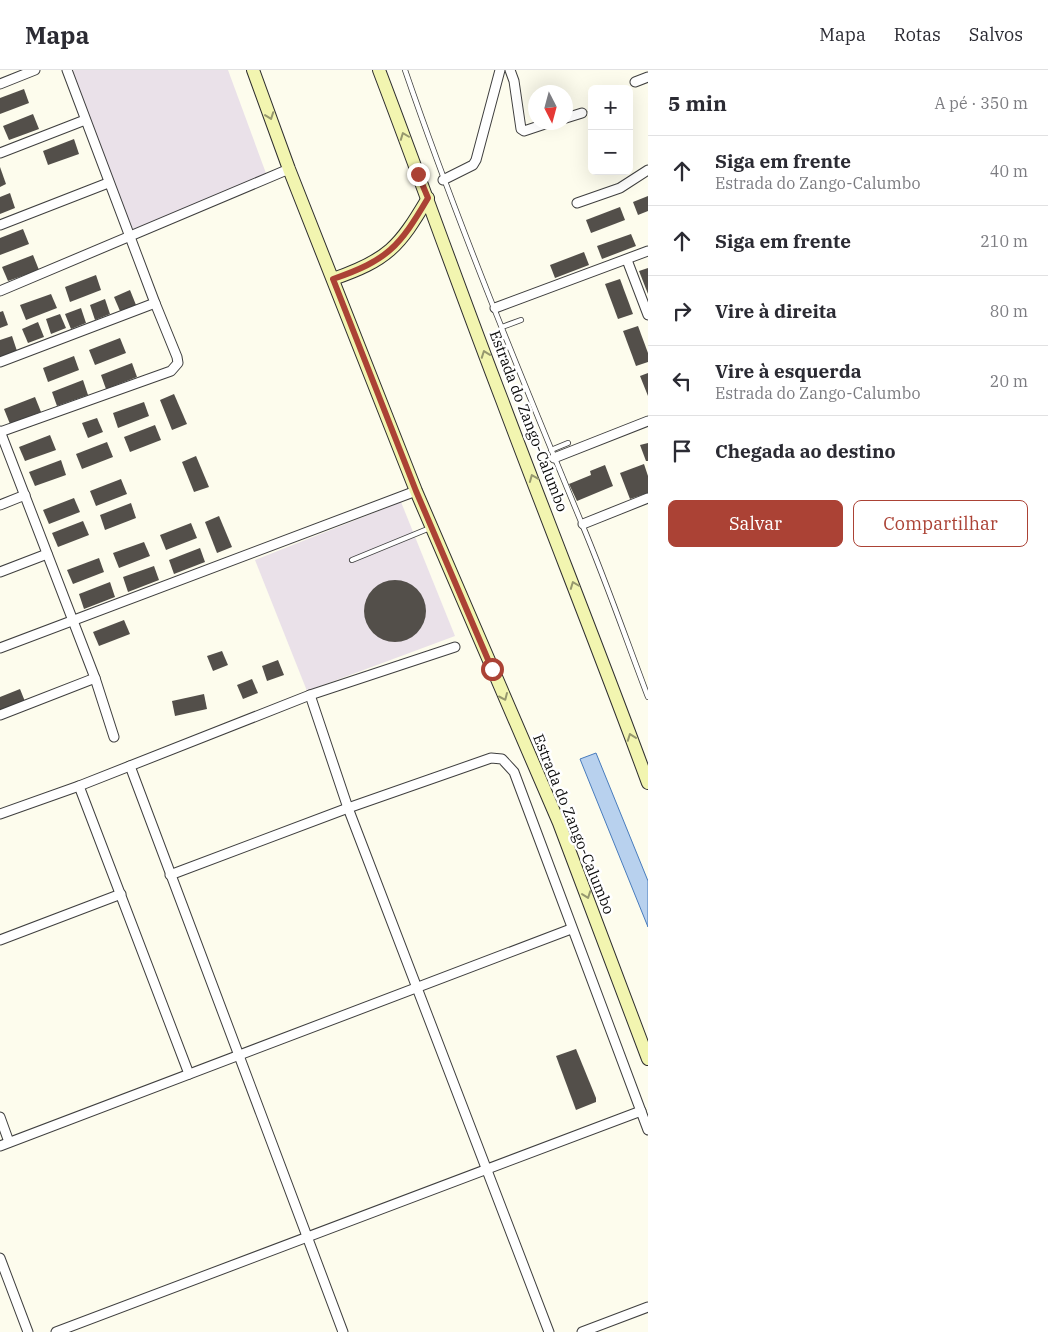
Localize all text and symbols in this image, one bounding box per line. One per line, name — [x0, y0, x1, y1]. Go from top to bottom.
text: Mapa — [25, 19, 89, 51]
text: Mapa — [819, 23, 866, 46]
text: Rotas — [894, 23, 941, 46]
text: Salvos — [969, 23, 1023, 46]
north arrow — [528, 85, 573, 130]
map controls — [588, 85, 633, 175]
button: + — [588, 85, 633, 130]
text: 5 min — [668, 89, 727, 117]
text: A pé · 350 m — [934, 93, 1028, 113]
one-way arrow — [264, 111, 274, 120]
button: − — [588, 130, 633, 175]
one-way arrow — [400, 132, 410, 140]
text: Siga em frente — [715, 149, 851, 173]
icon: ahead — [668, 157, 696, 185]
text: 40 m — [990, 161, 1028, 181]
route end — [407, 163, 430, 186]
text: Estrada do Zango-Calumbo — [715, 173, 920, 193]
icon: ahead — [668, 227, 696, 255]
text: Siga em frente — [715, 229, 851, 253]
text: 210 m — [980, 231, 1028, 251]
icon: right — [668, 297, 696, 325]
text: Vire à direita — [715, 299, 837, 323]
text: 80 m — [990, 301, 1028, 321]
street label: Estrada do Zango-Calumbo — [486, 328, 572, 514]
one-way arrow — [481, 350, 491, 358]
text: Vire à esquerda — [715, 359, 862, 383]
icon: left — [668, 367, 696, 395]
text: 20 m — [990, 371, 1028, 391]
text: Estrada do Zango-Calumbo — [715, 383, 920, 403]
icon: arrive — [668, 437, 696, 465]
text: Chegada ao destino — [715, 439, 896, 463]
one-way arrow — [528, 474, 539, 483]
button: Salvar — [668, 500, 843, 547]
button: Compartilhar — [853, 500, 1028, 547]
one-way arrow — [570, 581, 580, 590]
route start — [481, 658, 504, 681]
one-way arrow — [498, 692, 509, 701]
street label: Estrada do Zango-Calumbo — [529, 731, 619, 917]
one-way arrow — [627, 733, 637, 742]
one-way arrow — [581, 891, 591, 899]

